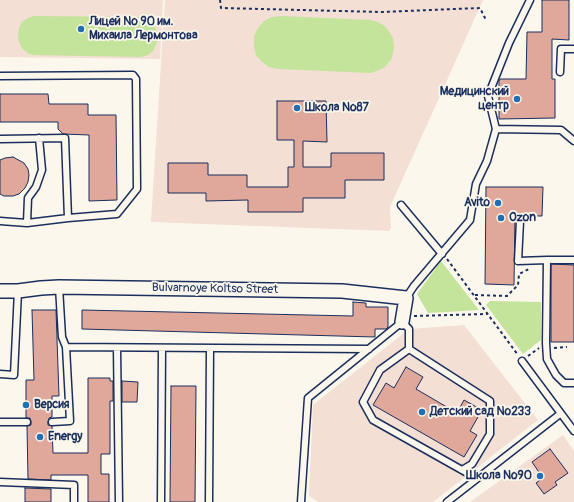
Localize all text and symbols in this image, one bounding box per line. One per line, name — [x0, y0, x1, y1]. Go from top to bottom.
place label: Лицей № 90 им. Михаила Лермонтова — [89, 15, 197, 43]
marker: Лицей № 90 им. Михаила Лермонтова — [76, 24, 86, 34]
place label: Медицинский центр — [440, 85, 509, 113]
marker: Медицинский центр — [512, 94, 522, 104]
place label: Школа №87 — [305, 101, 369, 115]
marker: Школа №87 — [292, 103, 302, 113]
place label: Avito — [464, 196, 490, 210]
marker: Avito — [493, 198, 503, 208]
place label: Ozon — [509, 211, 536, 225]
marker: Ozon — [496, 213, 506, 223]
street label: Bulvarnoye Koltso Street — [152, 281, 278, 297]
place label: Версия — [34, 398, 69, 412]
marker: Версия — [21, 400, 31, 410]
place label: Детский сад №233 — [430, 405, 531, 419]
marker: Детский сад №233 — [417, 407, 427, 417]
place label: Energy — [48, 430, 82, 444]
marker: Energy — [35, 432, 45, 442]
place label: Школа №90 — [466, 469, 532, 483]
marker: Школа №90 — [535, 471, 545, 481]

